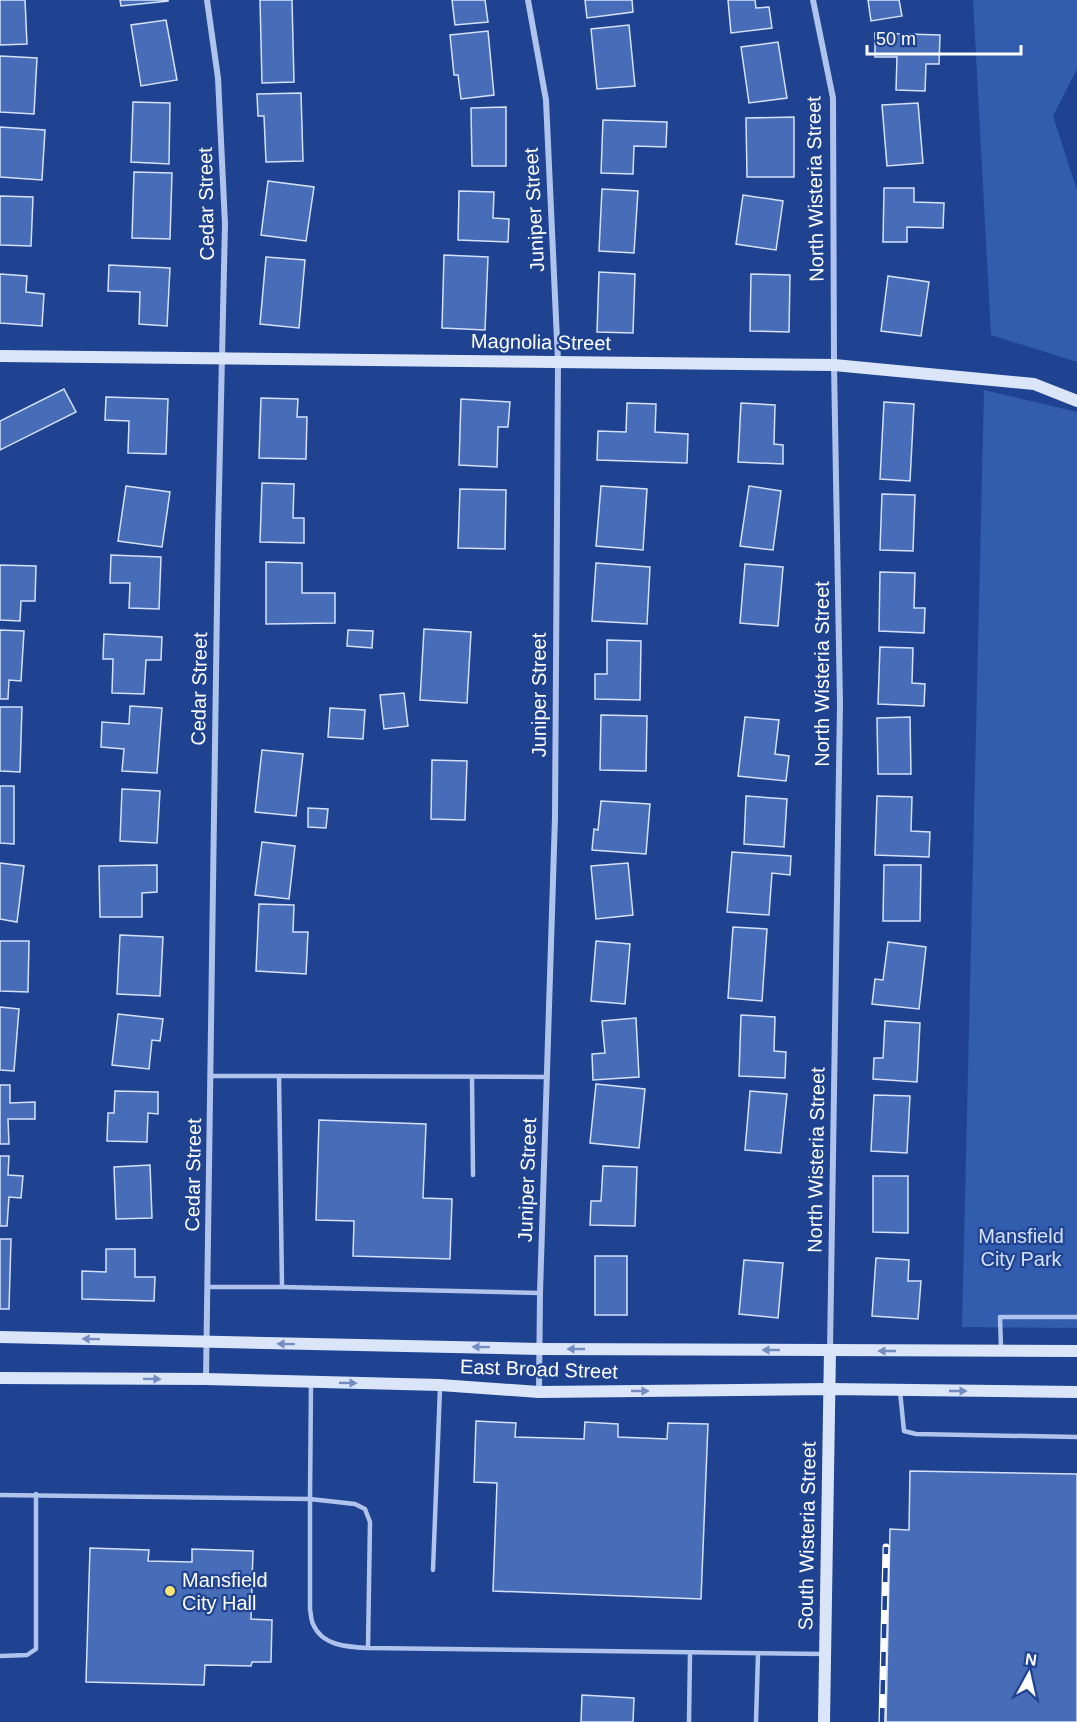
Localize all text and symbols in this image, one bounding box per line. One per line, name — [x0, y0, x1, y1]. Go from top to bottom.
scale bar — [867, 18, 1022, 56]
text: 50 m — [876, 29, 916, 49]
street label: North Wisteria Street — [802, 96, 828, 282]
street label: Cedar Street — [194, 147, 218, 261]
street label: Juniper Street — [520, 147, 548, 273]
street label: Magnolia Street — [471, 330, 612, 354]
street label: North Wisteria Street — [811, 581, 833, 767]
street label: Cedar Street — [187, 632, 211, 746]
street label: Juniper Street — [528, 632, 550, 757]
street label: North Wisteria Street — [803, 1067, 829, 1253]
street label: Juniper Street — [514, 1117, 540, 1243]
street label: Cedar Street — [181, 1118, 205, 1232]
park label: Mansfield City Park — [978, 1225, 1064, 1270]
one-way arrow — [82, 1335, 101, 1344]
one-way arrow — [277, 1339, 296, 1348]
one-way arrow — [472, 1343, 491, 1352]
one-way arrow — [567, 1344, 586, 1354]
one-way arrow — [762, 1345, 781, 1355]
one-way arrow — [878, 1346, 897, 1356]
street label: East Broad Street — [460, 1355, 619, 1383]
one-way arrow — [143, 1374, 162, 1384]
one-way arrow — [339, 1379, 358, 1388]
one-way arrow — [630, 1386, 649, 1396]
one-way arrow — [949, 1386, 968, 1396]
street label: South Wisteria Street — [794, 1441, 820, 1631]
place label: Mansfield City Hall — [182, 1569, 268, 1614]
marker: Mansfield City Hall — [163, 1584, 177, 1598]
north arrow — [999, 1644, 1059, 1704]
text: N — [1024, 1650, 1038, 1669]

